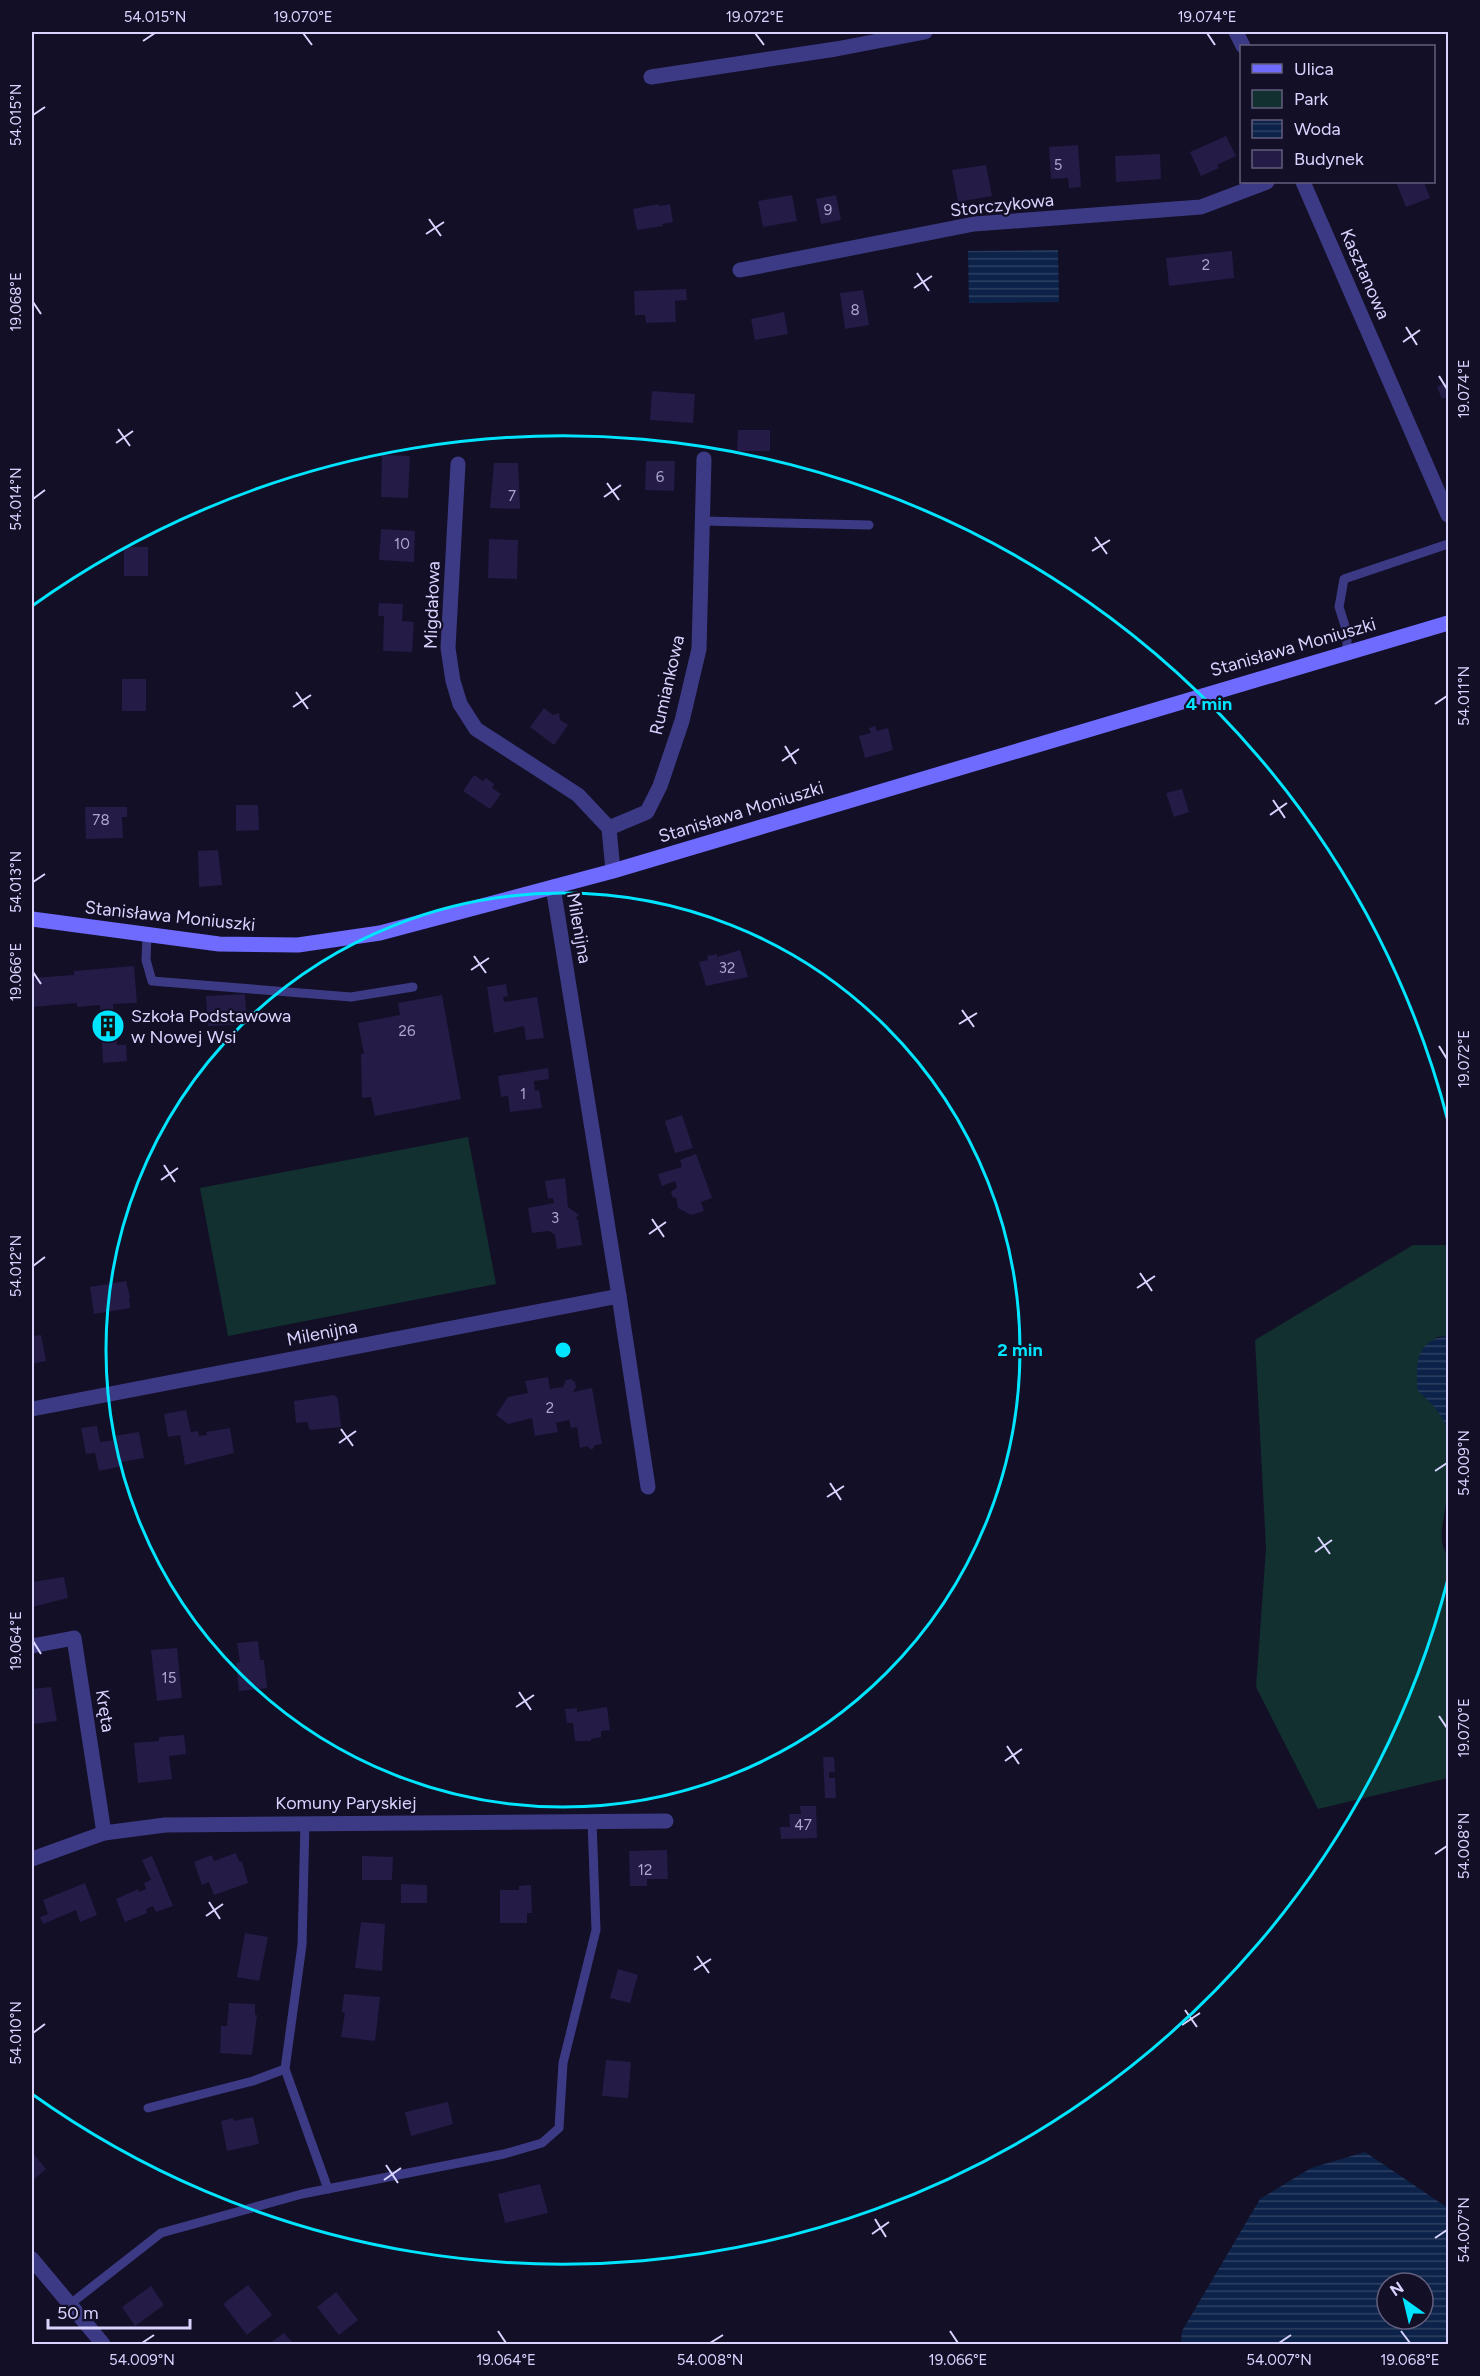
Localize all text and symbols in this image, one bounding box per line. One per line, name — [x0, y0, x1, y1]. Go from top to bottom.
text: 54.015°N — [124, 8, 186, 26]
text: 19.070°E — [273, 8, 333, 26]
text: 19.072°E — [726, 8, 784, 26]
text: 19.074°E — [1177, 8, 1237, 26]
legend — [1240, 45, 1435, 183]
text: Ulica — [1294, 58, 1334, 80]
text: 54.015°N — [7, 84, 25, 146]
text: Park — [1294, 88, 1329, 110]
text: Woda — [1294, 118, 1341, 140]
text: Budynek — [1294, 148, 1364, 170]
house number: 5 — [1054, 156, 1062, 174]
street label: Storczykowa — [949, 189, 1055, 221]
house number: 9 — [824, 201, 832, 219]
street label: Kasztanowa — [1335, 225, 1395, 323]
house number: 2 — [1202, 256, 1210, 274]
text: 19.068°E — [7, 272, 25, 332]
house number: 8 — [850, 301, 860, 319]
text: 19.074°E — [1455, 359, 1473, 419]
text: 54.014°N — [7, 467, 25, 531]
house number: 6 — [656, 468, 665, 486]
house number: 7 — [508, 487, 516, 505]
house number: 10 — [394, 535, 410, 553]
street label: Migdałowa — [419, 561, 445, 649]
street label: Stanisława Moniuszki — [1208, 613, 1378, 681]
street label: Rumiankowa — [645, 633, 689, 737]
text: 54.011°N — [1455, 666, 1473, 726]
text: 4 min — [1186, 693, 1232, 715]
street label: Stanisława Moniuszki — [656, 776, 826, 848]
house number: 78 — [92, 811, 110, 829]
text: 54.013°N — [7, 851, 25, 913]
street label: Milenijna — [562, 891, 596, 965]
street label: Stanisława Moniuszki — [84, 896, 256, 936]
text: 19.066°E — [7, 943, 25, 1001]
house number: 32 — [719, 959, 735, 977]
place label: Szkoła Podstawowa w Nowej Wsi — [131, 1005, 291, 1048]
building icon: Szkoła Podstawowa w Nowej Wsi — [90, 1008, 126, 1044]
house number: 26 — [399, 1022, 416, 1040]
text: 19.072°E — [1455, 1030, 1473, 1088]
house number: 1 — [520, 1085, 526, 1103]
house number: 3 — [551, 1209, 559, 1227]
text: 54.012°N — [7, 1235, 25, 1297]
street label: Milenijna — [285, 1315, 359, 1351]
text: 2 min — [997, 1339, 1043, 1361]
centre of rings — [553, 1340, 573, 1360]
house number: 2 — [546, 1399, 554, 1417]
text: 54.009°N — [1455, 1430, 1473, 1496]
text: 19.064°E — [7, 1611, 25, 1671]
house number: 15 — [162, 1669, 176, 1687]
street label: Kręta — [91, 1688, 119, 1734]
text: 19.070°E — [1455, 1698, 1473, 1758]
street label: Komuny Paryskiej — [275, 1792, 417, 1814]
text: 54.008°N — [1455, 1813, 1473, 1879]
house number: 47 — [794, 1816, 812, 1834]
house number: 12 — [638, 1861, 652, 1879]
text: 54.010°N — [7, 2001, 25, 2065]
text: 54.007°N — [1455, 2197, 1473, 2263]
north arrow — [1375, 2271, 1435, 2331]
text: N — [1386, 2278, 1407, 2300]
scale bar — [48, 2292, 190, 2330]
text: 50 m — [57, 2302, 99, 2324]
text: 54.009°N — [109, 2351, 175, 2369]
text: 19.064°E — [476, 2351, 536, 2369]
text: 54.008°N — [677, 2351, 743, 2369]
text: 19.066°E — [929, 2351, 987, 2369]
text: 54.007°N — [1246, 2351, 1312, 2369]
text: 19.068°E — [1380, 2351, 1440, 2369]

